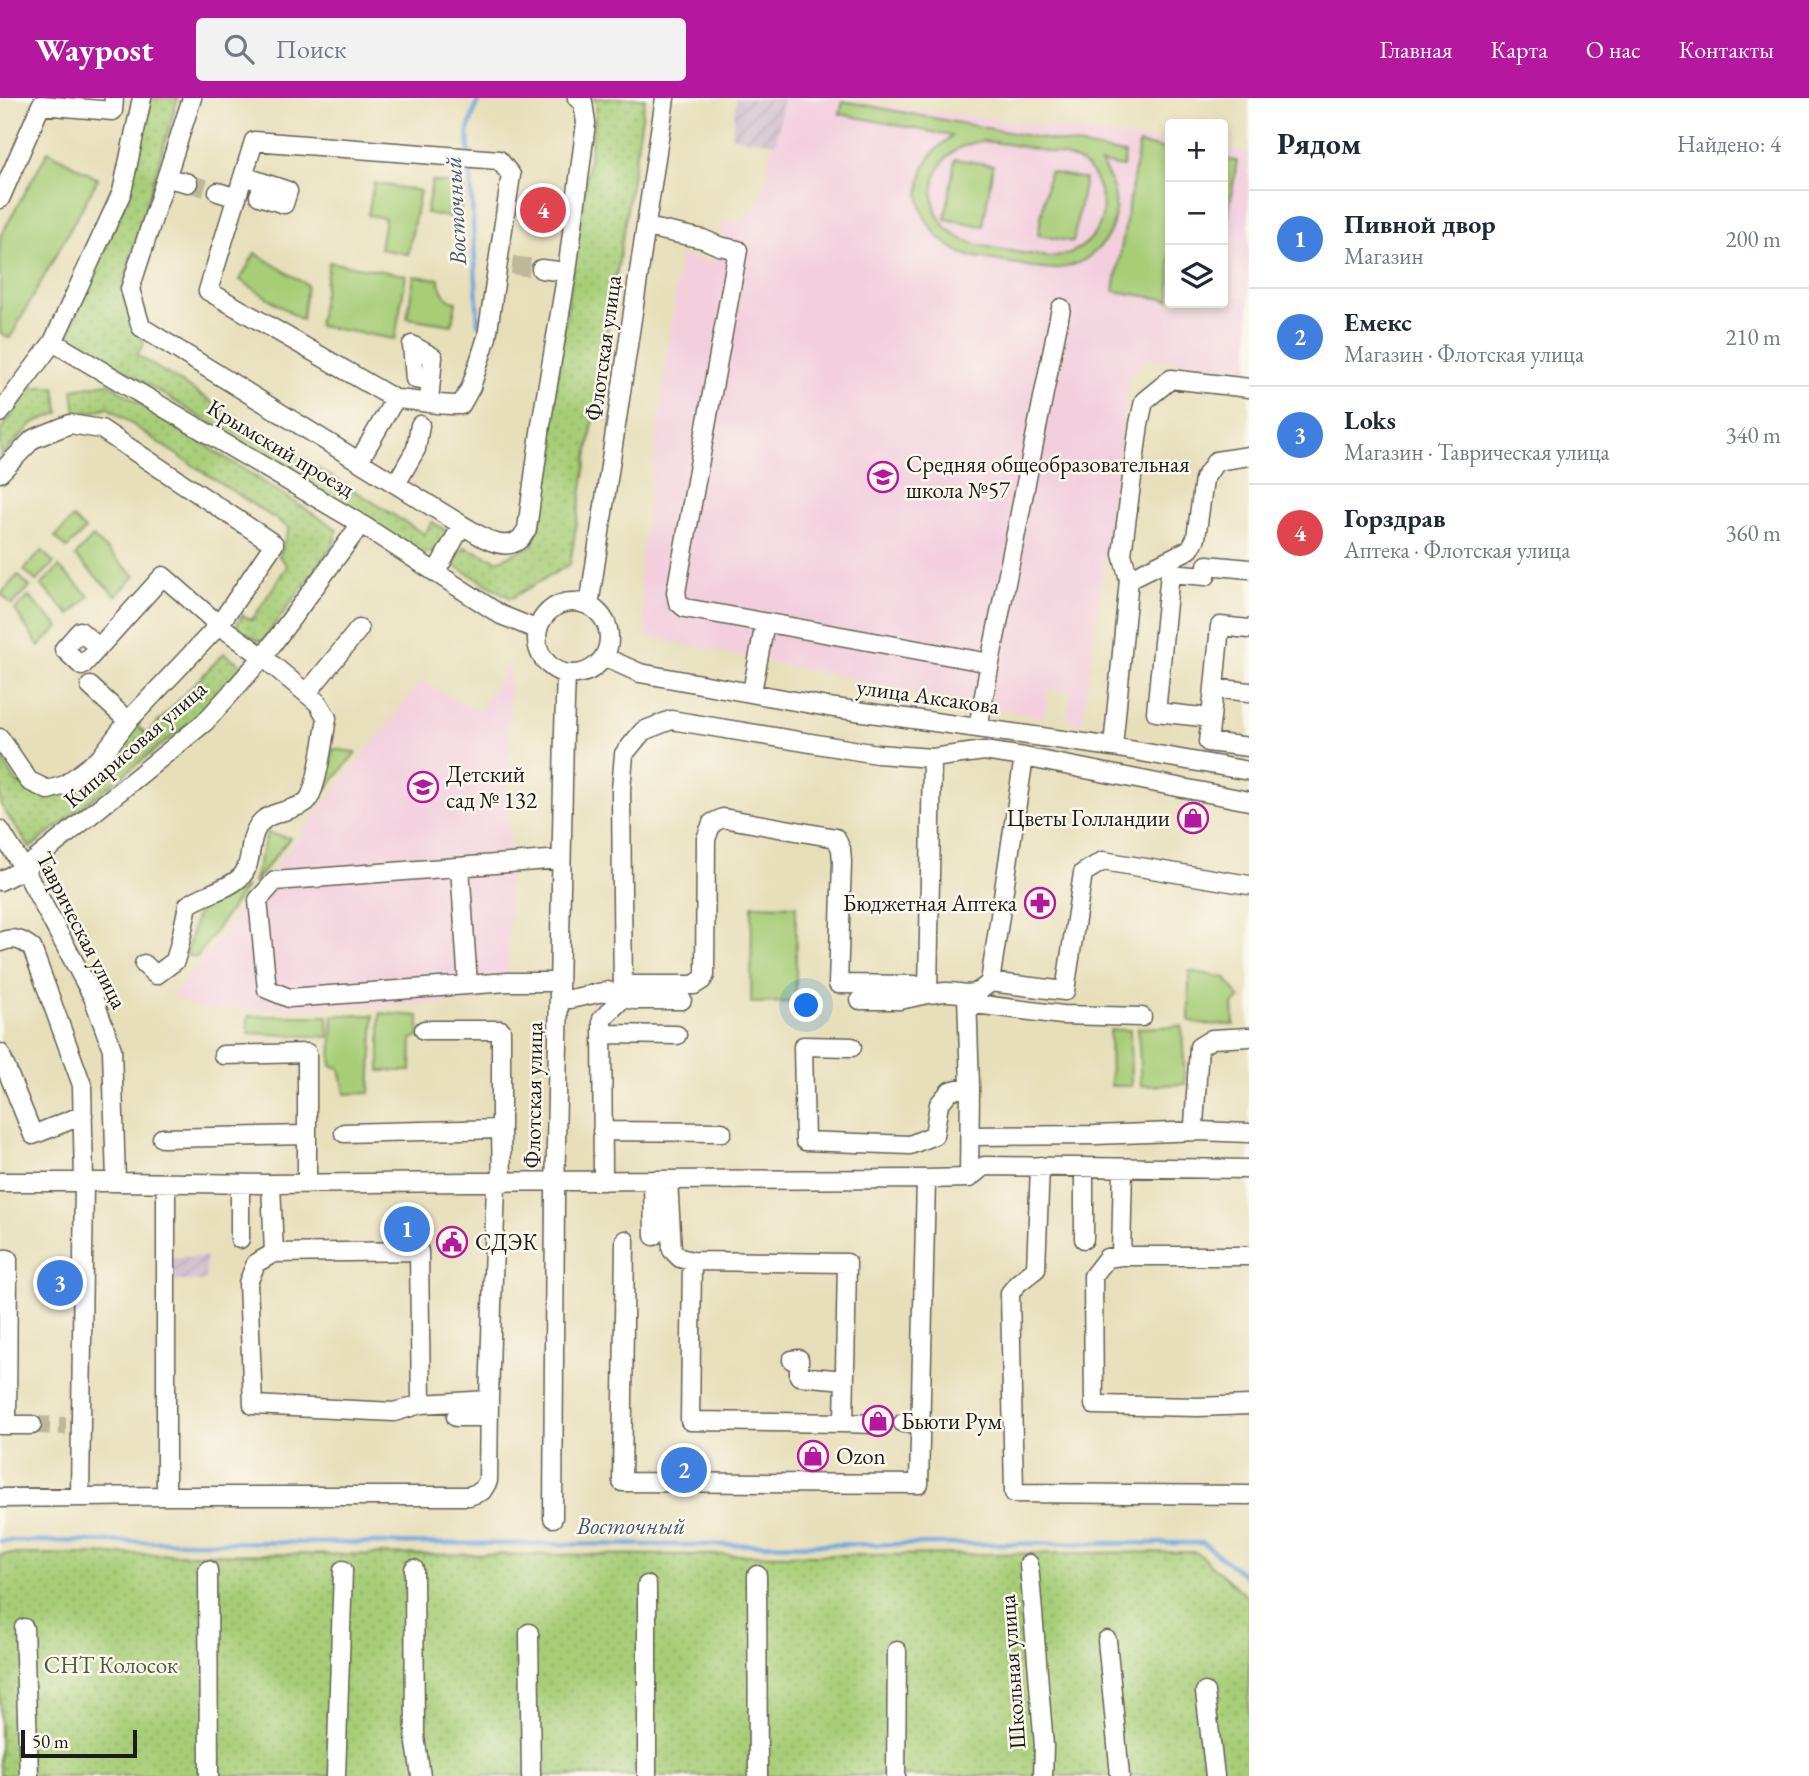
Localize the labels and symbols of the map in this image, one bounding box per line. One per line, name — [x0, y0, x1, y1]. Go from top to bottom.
water label: Восточный — [437, 156, 473, 267]
pin: 4 — [520, 184, 566, 236]
street label: Флотская улица — [578, 272, 628, 423]
street label: Крымский проезд — [202, 392, 361, 504]
place label: Средняя общеобразовательная школа №57 — [906, 449, 1189, 505]
school or university icon: Средняя общеобразовательная школа №57 — [866, 460, 900, 494]
street label: улица Аксакова — [855, 671, 1002, 721]
street label: Кипарисовая улица — [57, 673, 213, 814]
place label: Детский сад № 132 — [446, 759, 537, 815]
school or university icon: Детский сад № 132 — [406, 770, 440, 804]
shop icon: Цветы Голландии — [1176, 801, 1210, 835]
place label: Цветы Голландии — [1007, 803, 1170, 833]
street label: Таврическая улица — [29, 846, 135, 1014]
pharmacy icon: Бюджетная Аптека — [1023, 886, 1057, 920]
place label: Бюджетная Аптека — [843, 888, 1018, 918]
your location — [789, 988, 823, 1022]
street label: Флотская улица — [517, 1021, 549, 1169]
pin: 1 — [384, 1203, 430, 1255]
public building icon: СДЭК — [435, 1225, 469, 1259]
place label: СДЭК — [475, 1227, 539, 1257]
pin: 3 — [37, 1257, 83, 1309]
shop icon: Бьюти Рум — [861, 1404, 895, 1438]
place label: Бьюти Рум — [901, 1406, 1003, 1436]
shop icon: Ozon — [796, 1439, 830, 1473]
place label: Ozon — [836, 1441, 886, 1471]
pin: 2 — [661, 1444, 707, 1496]
water label: Восточный — [575, 1510, 686, 1541]
street label: Школьная улица — [992, 1593, 1032, 1750]
park label: СНТ Колосок — [44, 1650, 178, 1680]
scale bar — [21, 1727, 136, 1759]

